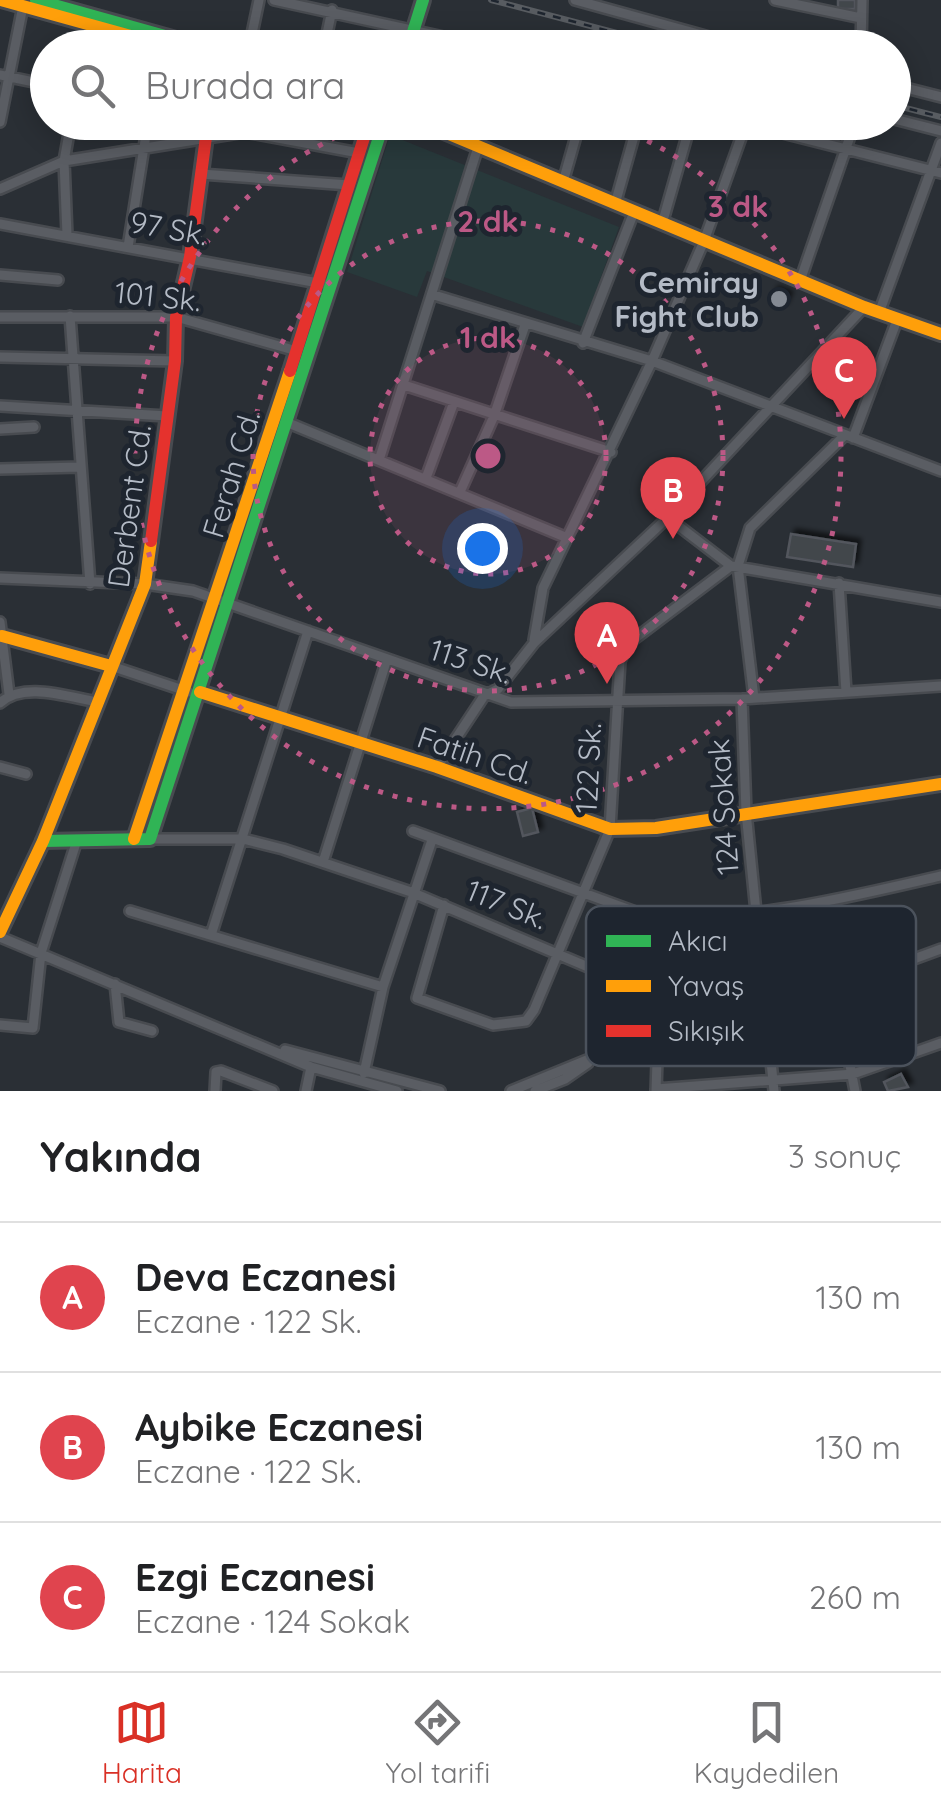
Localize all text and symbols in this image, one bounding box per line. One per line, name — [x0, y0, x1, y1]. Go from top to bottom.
search box — [30, 30, 911, 140]
icon: search — [65, 58, 120, 113]
text: Burada ara — [145, 61, 345, 109]
text: 3 dk — [708, 187, 768, 225]
text: 2 dk — [457, 202, 519, 240]
street label: 97 Sk. — [127, 203, 211, 253]
place label: Cemiray Fight Club — [614, 263, 759, 335]
street label: 101 Sk. — [113, 273, 203, 319]
marker: Cemiray Fight Club — [768, 288, 790, 310]
text: 1 dk — [460, 318, 516, 356]
pin: C — [812, 336, 876, 419]
street label: Ferah Cd. — [194, 406, 268, 542]
street label: Derbent Cd. — [99, 422, 159, 590]
centre of rings — [470, 438, 506, 474]
pin: B — [640, 456, 706, 539]
your location — [457, 523, 508, 574]
pin: A — [574, 602, 640, 684]
street label: 113 Sk. — [425, 630, 517, 692]
street label: Fatih Cd. — [412, 718, 538, 792]
street label: 122 Sk. — [567, 722, 609, 814]
street label: 124 Sokak — [699, 738, 747, 876]
street label: 117 Sk. — [461, 871, 553, 937]
legend — [586, 906, 916, 1066]
text: Akıcı — [668, 923, 728, 958]
text: Yavaş — [668, 968, 744, 1003]
text: Sıkışık — [668, 1013, 745, 1048]
text: Yakında — [40, 1130, 202, 1183]
text: 3 sonuç — [788, 1136, 901, 1176]
text: Deva Eczanesi — [135, 1253, 396, 1301]
text: A — [62, 1277, 83, 1317]
text: 130 m — [815, 1277, 901, 1317]
text: Eczane · 122 Sk. — [135, 1301, 362, 1341]
text: Aybike Eczanesi — [135, 1403, 423, 1451]
text: B — [62, 1427, 83, 1467]
text: 130 m — [815, 1427, 901, 1467]
text: Eczane · 122 Sk. — [135, 1451, 362, 1491]
text: Ezgi Eczanesi — [135, 1553, 375, 1601]
text: C — [62, 1577, 83, 1617]
text: 260 m — [809, 1577, 901, 1617]
text: Eczane · 124 Sokak — [135, 1601, 410, 1641]
tab: Harita — [102, 1695, 182, 1790]
tab: Yol tarifi — [386, 1695, 490, 1790]
tab: Kaydedilen — [694, 1695, 839, 1790]

